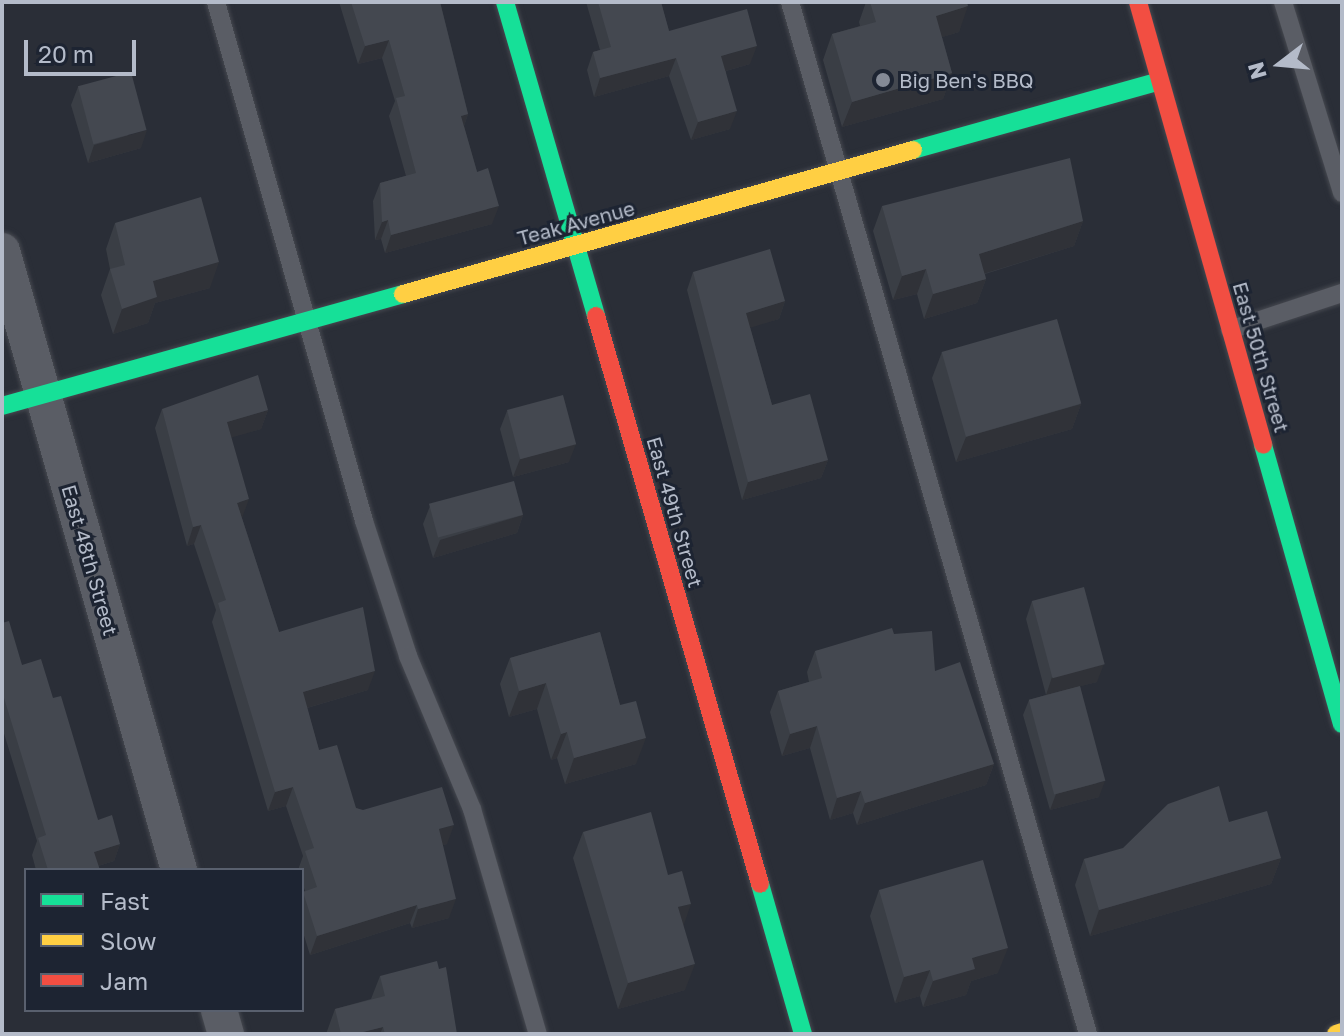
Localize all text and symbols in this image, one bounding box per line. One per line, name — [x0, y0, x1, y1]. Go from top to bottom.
scale bar — [28, 24, 140, 74]
north arrow — [1240, 24, 1320, 104]
text: 20 m — [38, 39, 94, 68]
text: N — [1241, 59, 1272, 83]
place label: Big Ben's BBQ — [899, 68, 1034, 92]
marker: Big Ben's BBQ — [874, 71, 892, 89]
street label: Teak Avenue — [515, 196, 637, 250]
street label: East 50th Street — [1228, 279, 1294, 435]
street label: East 49th Street — [642, 434, 708, 590]
street label: East 48th Street — [57, 482, 123, 638]
legend — [24, 868, 304, 1012]
text: Fast — [100, 886, 150, 915]
text: Slow — [100, 926, 156, 955]
text: Jam — [100, 966, 148, 995]

